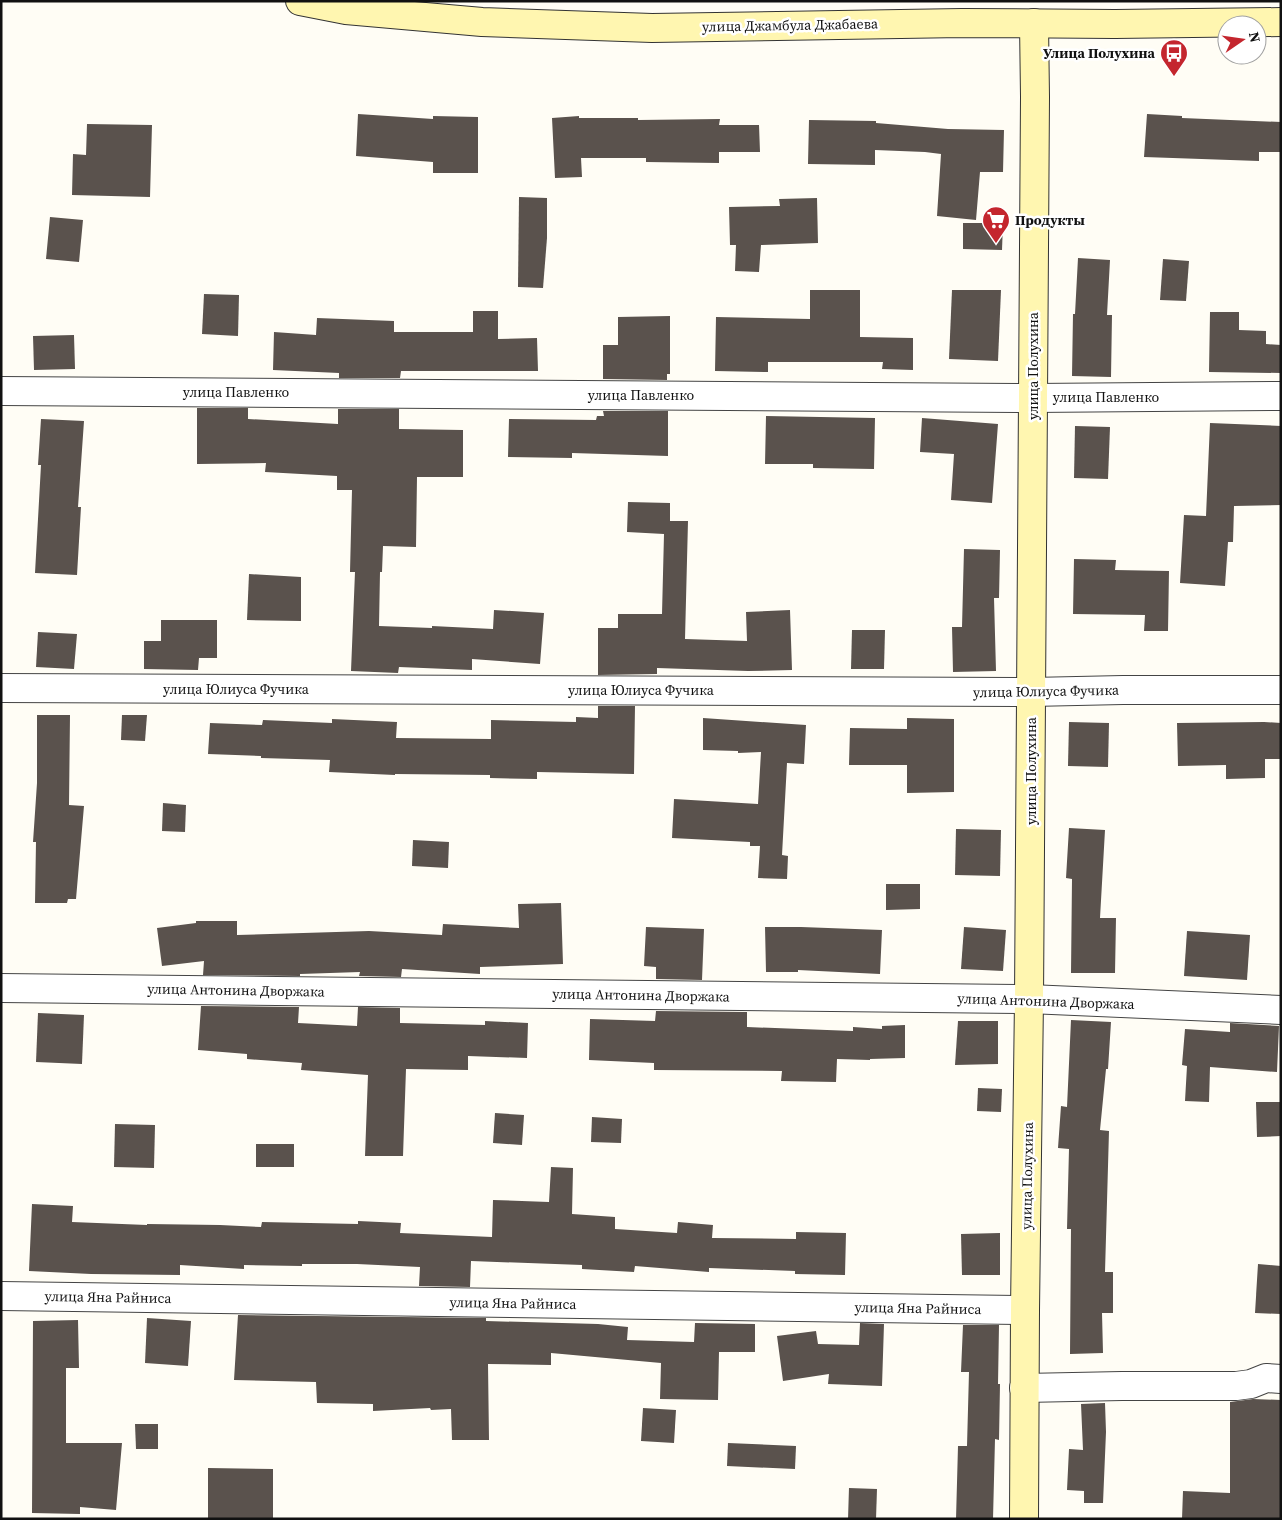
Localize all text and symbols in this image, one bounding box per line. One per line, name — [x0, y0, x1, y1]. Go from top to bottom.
street label: улица Джамбула Джабаева — [702, 13, 879, 37]
north arrow — [1217, 15, 1267, 65]
text: N — [1244, 30, 1266, 44]
bus stop icon: Улица Полухина — [1159, 38, 1189, 77]
place label: Улица Полухина — [1043, 43, 1156, 63]
supermarket icon: Продукты — [981, 205, 1011, 244]
place label: Продукты — [1015, 210, 1085, 230]
street label: улица Полухина — [1023, 311, 1043, 420]
street label: улица Павленко — [183, 382, 290, 402]
street label: улица Павленко — [588, 385, 695, 405]
street label: улица Павленко — [1053, 387, 1160, 407]
street label: улица Юлиуса Фучика — [163, 679, 310, 699]
street label: улица Юлиуса Фучика — [568, 680, 715, 700]
street label: улица Юлиуса Фучика — [973, 680, 1120, 702]
street label: улица Полухина — [1021, 716, 1041, 825]
street label: улица Антонина Дворжака — [147, 978, 326, 1002]
street label: улица Антонина Дворжака — [552, 983, 731, 1007]
street label: улица Антонина Дворжака — [957, 988, 1136, 1014]
street label: улица Полухина — [1016, 1121, 1038, 1230]
street label: улица Яна Райниса — [44, 1286, 172, 1308]
street label: улица Яна Райниса — [449, 1292, 577, 1314]
street label: улица Яна Райниса — [854, 1297, 982, 1319]

